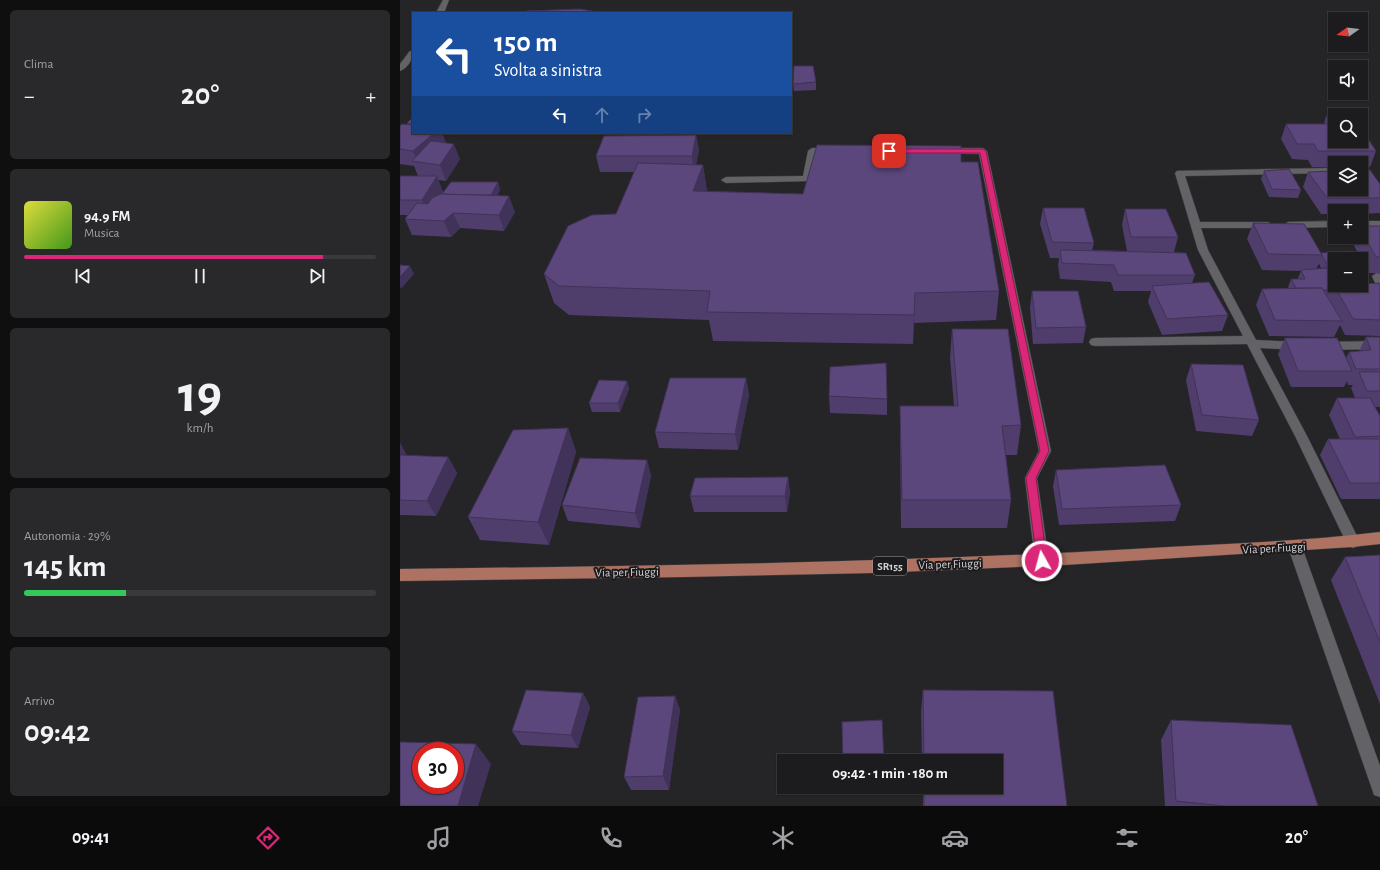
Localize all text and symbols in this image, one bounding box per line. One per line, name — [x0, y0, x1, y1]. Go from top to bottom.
north arrow — [1328, 12, 1368, 52]
map controls — [1328, 12, 1368, 292]
icon: left — [428, 28, 480, 80]
text: 150 m — [494, 29, 558, 57]
text: Clima — [24, 58, 54, 71]
button: sound — [1328, 60, 1368, 100]
text: Svolta a sinistra — [494, 62, 602, 80]
text: 20° — [181, 80, 219, 110]
text: − — [24, 85, 35, 107]
text: + — [365, 85, 376, 107]
icon: left — [549, 104, 571, 126]
icon: ahead — [591, 104, 613, 126]
icon: right — [633, 104, 655, 126]
button: search — [1328, 108, 1368, 148]
pin — [872, 134, 906, 168]
icon: arrive — [878, 140, 900, 162]
button: layers — [1328, 156, 1368, 196]
button: + — [1328, 204, 1368, 244]
text: 94.9 FM — [84, 209, 130, 224]
text: Musica — [84, 227, 119, 240]
button: − — [1328, 252, 1368, 292]
icon: previous — [72, 265, 94, 287]
icon: pause — [189, 265, 211, 287]
icon: next — [306, 265, 328, 287]
text: 19 — [178, 369, 222, 421]
text: km/h — [187, 422, 213, 435]
text: Autonomia · 29% — [24, 530, 111, 543]
position arrow — [1021, 540, 1063, 582]
street label: Via per Fiuggi — [1242, 540, 1306, 556]
text: 145 km — [24, 552, 106, 582]
road number: SR155 — [873, 557, 907, 575]
street label: Via per Fiuggi — [918, 557, 982, 571]
street label: Via per Fiuggi — [595, 565, 659, 579]
text: Arrivo — [24, 695, 55, 708]
text: 09:42 — [24, 717, 90, 747]
speed limit sign: 30 — [412, 742, 464, 794]
text: 09:42 · 1 min · 180 m — [832, 766, 948, 781]
icon: directions — [254, 824, 282, 852]
icon: music — [425, 824, 453, 852]
icon: phone — [597, 824, 625, 852]
icon: climate — [769, 824, 797, 852]
icon: car — [941, 824, 969, 852]
icon: filters — [1113, 824, 1141, 852]
text: 09:41 — [72, 829, 110, 847]
text: 20° — [1285, 829, 1308, 847]

